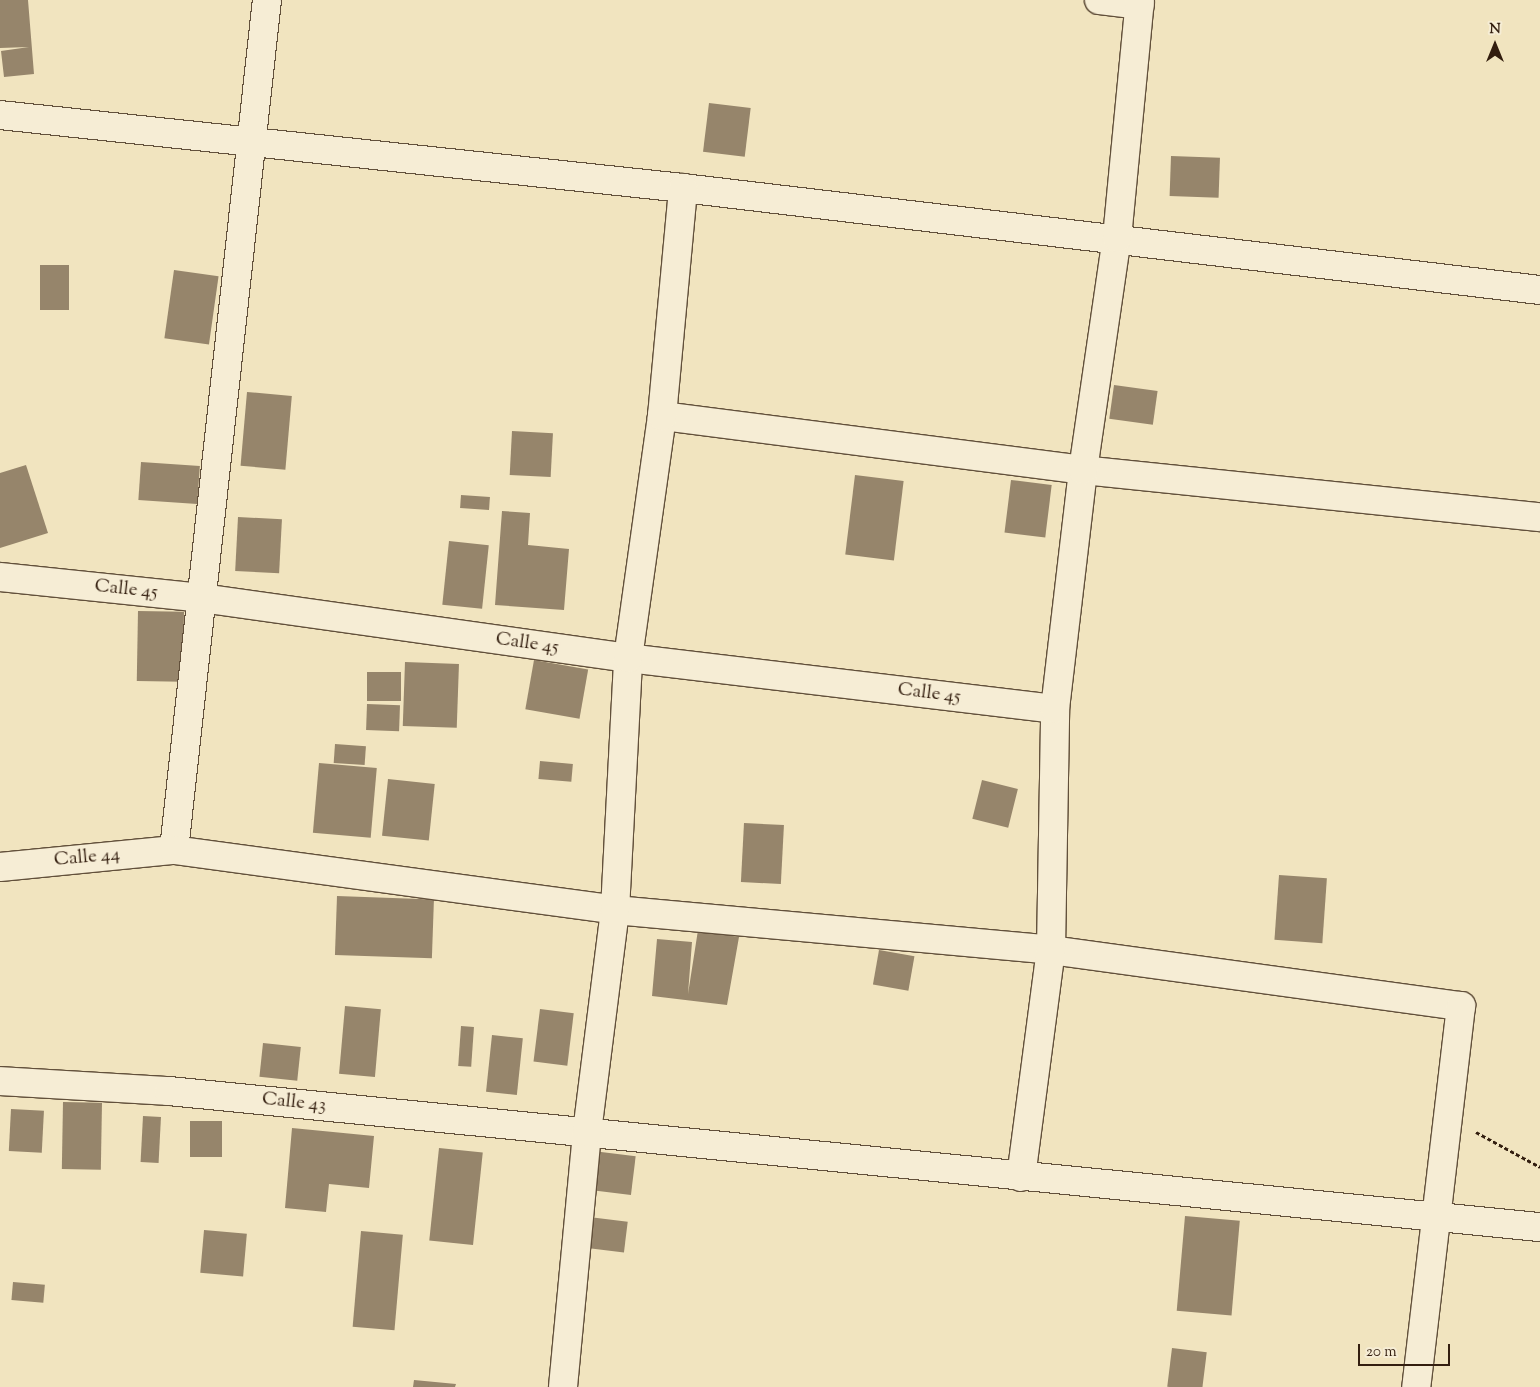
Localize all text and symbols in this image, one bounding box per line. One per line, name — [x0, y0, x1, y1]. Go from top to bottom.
north arrow — [1470, 20, 1520, 70]
text: N — [1489, 20, 1501, 40]
street label: Calle 45 — [93, 575, 159, 605]
street label: Calle 45 — [494, 628, 560, 660]
street label: Calle 45 — [896, 679, 962, 709]
street label: Calle 44 — [53, 844, 121, 872]
street label: Calle 43 — [261, 1088, 327, 1118]
scale bar — [1360, 1334, 1452, 1366]
text: 20 m — [1366, 1342, 1397, 1363]

